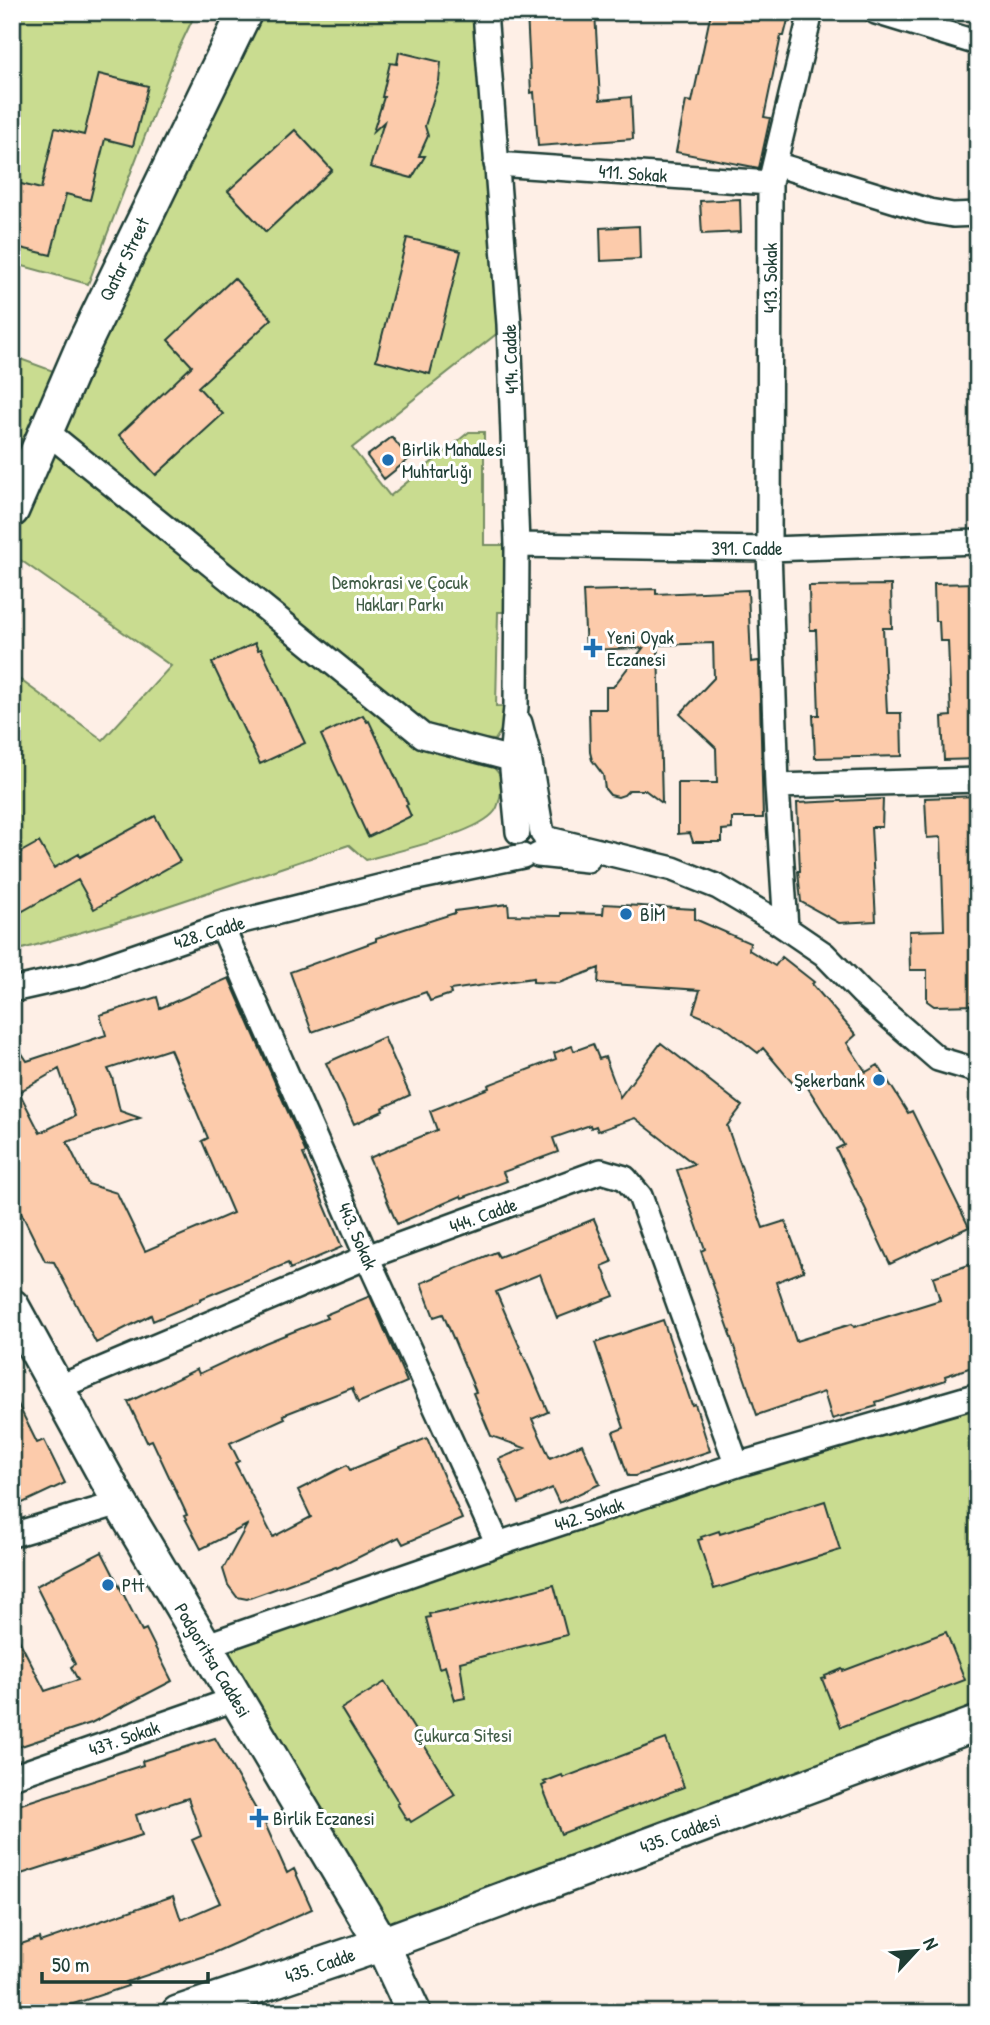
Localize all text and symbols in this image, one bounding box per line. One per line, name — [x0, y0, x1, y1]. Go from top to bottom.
street label: 411. Sokak — [598, 158, 668, 188]
street label: Qatar Street — [93, 213, 156, 305]
street label: 413. Sokak — [757, 243, 783, 313]
street label: 414. Cadde — [496, 323, 524, 394]
place label: Birlik Mahallesi Muhtarlığı — [402, 436, 506, 484]
marker: Birlik Mahallesi Muhtarlığı — [380, 452, 396, 468]
street label: 391. Cadde — [711, 535, 783, 561]
park label: Demokrasi ve Çocuk Hakları Parkı — [332, 569, 468, 617]
place label: Yeni Oyak Eczanesi — [607, 624, 674, 672]
marker: Yeni Oyak Eczanesi — [585, 640, 601, 656]
place label: BİM — [640, 901, 665, 927]
marker: BİM — [618, 906, 634, 922]
street label: 428. Cadde — [170, 909, 248, 955]
place label: Şekerbank — [794, 1067, 865, 1093]
marker: Şekerbank — [871, 1072, 887, 1088]
street label: 444. Cadde — [446, 1191, 521, 1239]
street label: 443. Sokak — [332, 1198, 384, 1274]
street label: 442. Sokak — [551, 1491, 627, 1537]
place label: Ptt — [122, 1572, 145, 1598]
marker: Ptt — [100, 1577, 116, 1593]
street label: Podgoritsa Caddesi — [169, 1598, 257, 1722]
street label: 437. Sokak — [85, 1714, 163, 1762]
park label: Çukurca Sitesi — [414, 1722, 512, 1748]
place label: Birlik Eczanesi — [273, 1805, 375, 1831]
street label: 435. Caddesi — [636, 1806, 724, 1860]
marker: Birlik Eczanesi — [251, 1810, 267, 1826]
north arrow — [881, 1916, 951, 1986]
text: N — [917, 1933, 945, 1954]
scale bar — [42, 1941, 208, 1985]
street label: 435. Cadde — [282, 1941, 359, 1989]
text: 50 m — [52, 1950, 89, 1979]

